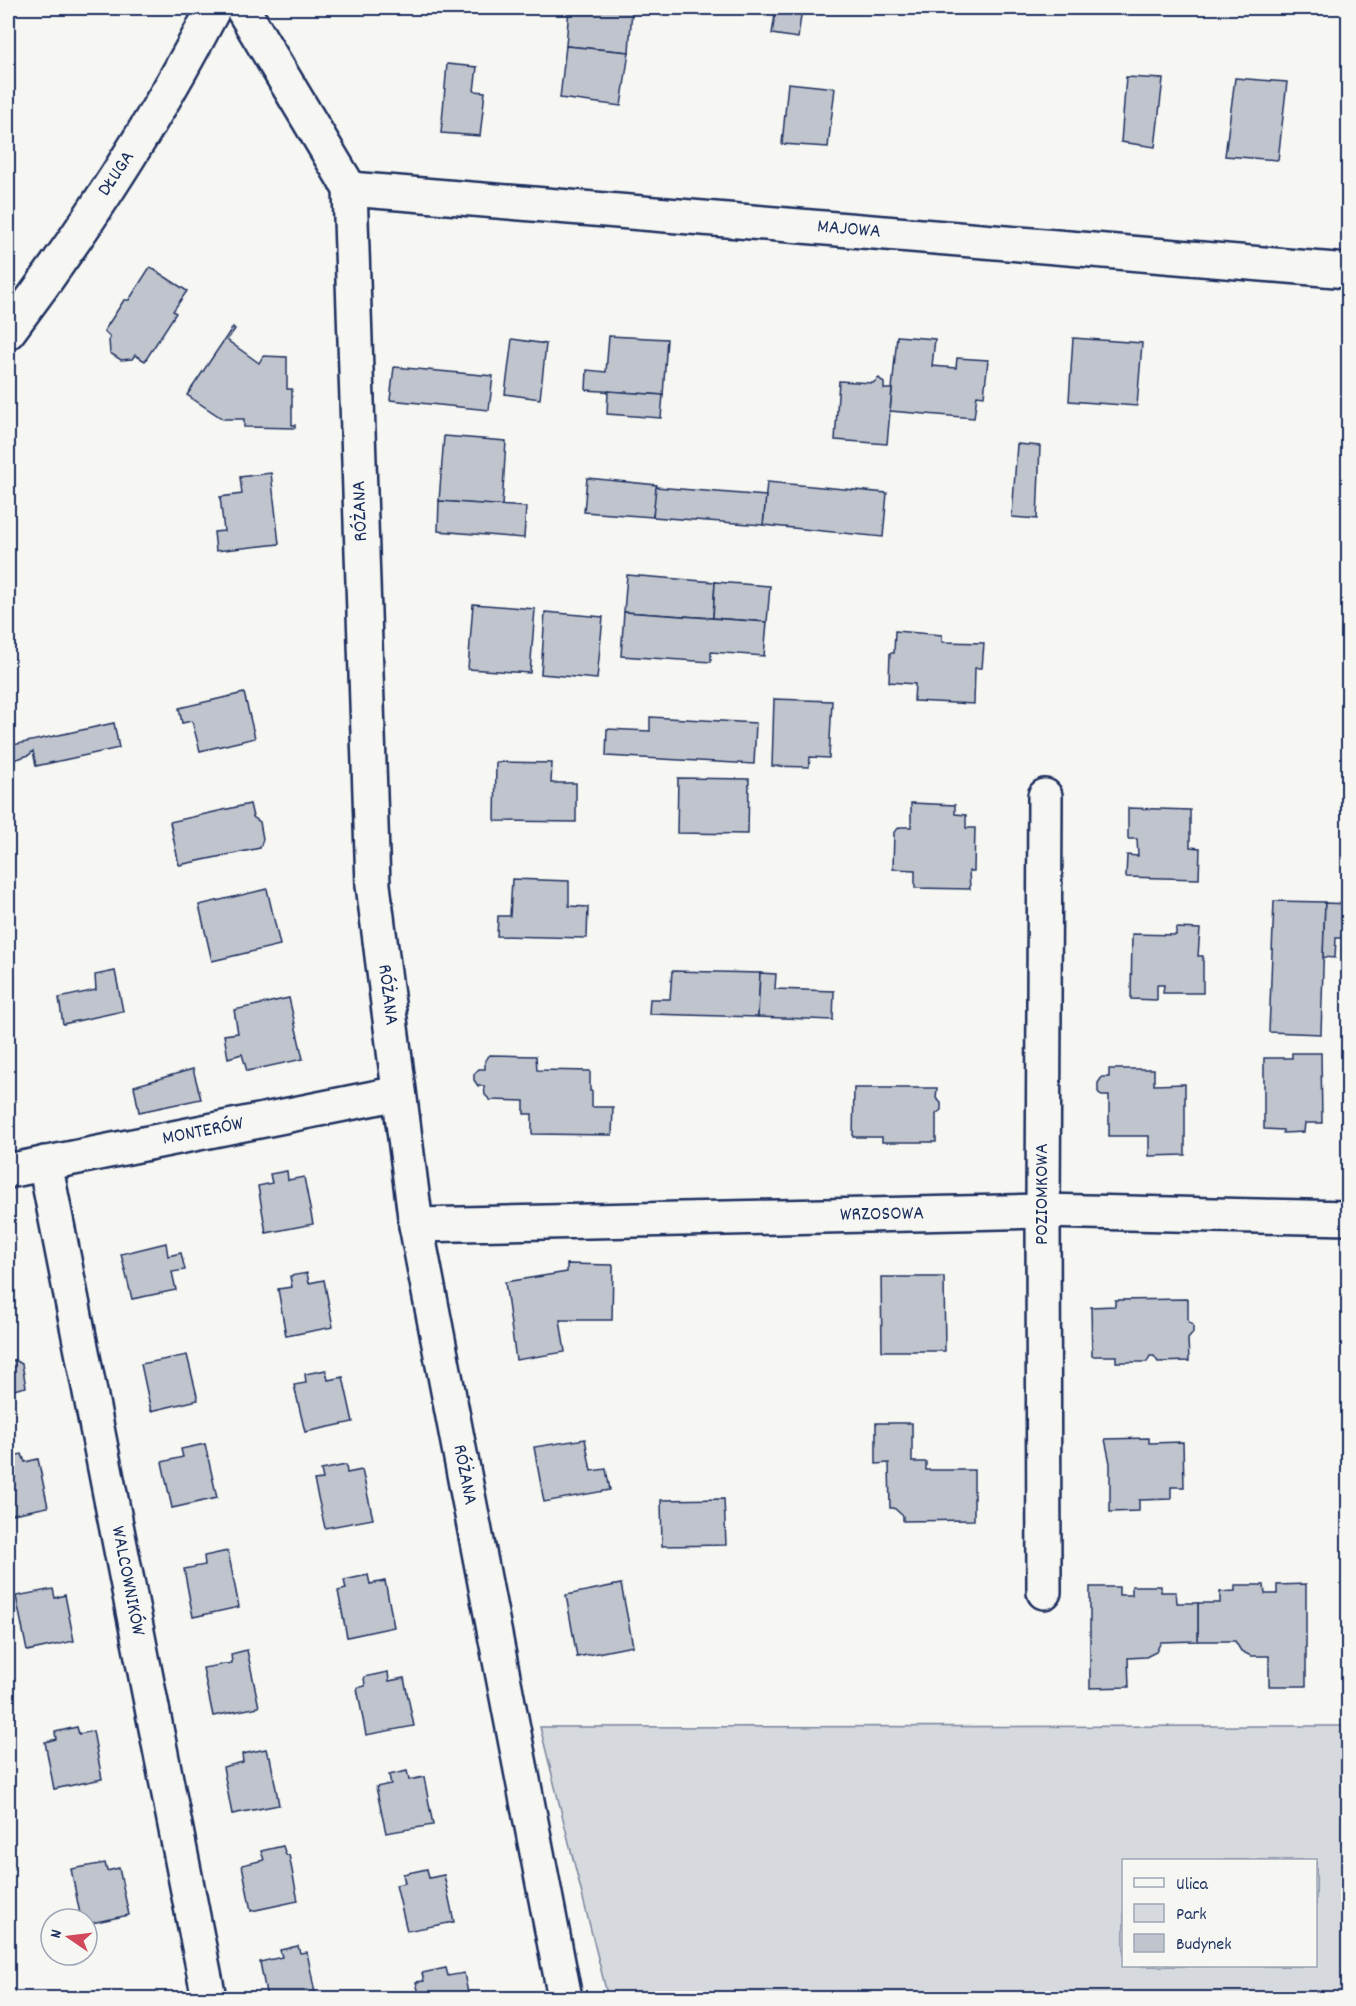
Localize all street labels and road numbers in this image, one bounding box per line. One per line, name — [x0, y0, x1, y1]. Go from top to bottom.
street label: DŁUGA — [92, 146, 142, 202]
street label: MAJOWA — [816, 213, 882, 247]
street label: RÓŻANA — [346, 480, 376, 542]
street label: RÓŻANA — [369, 963, 405, 1027]
street label: MONTERÓW — [160, 1110, 247, 1154]
street label: POZIOMKOWA — [1029, 1143, 1057, 1245]
street label: WRZOSOWA — [840, 1200, 924, 1230]
street label: RÓŻANA — [444, 1442, 484, 1508]
street label: WALCOWNIKÓW — [103, 1524, 151, 1639]

